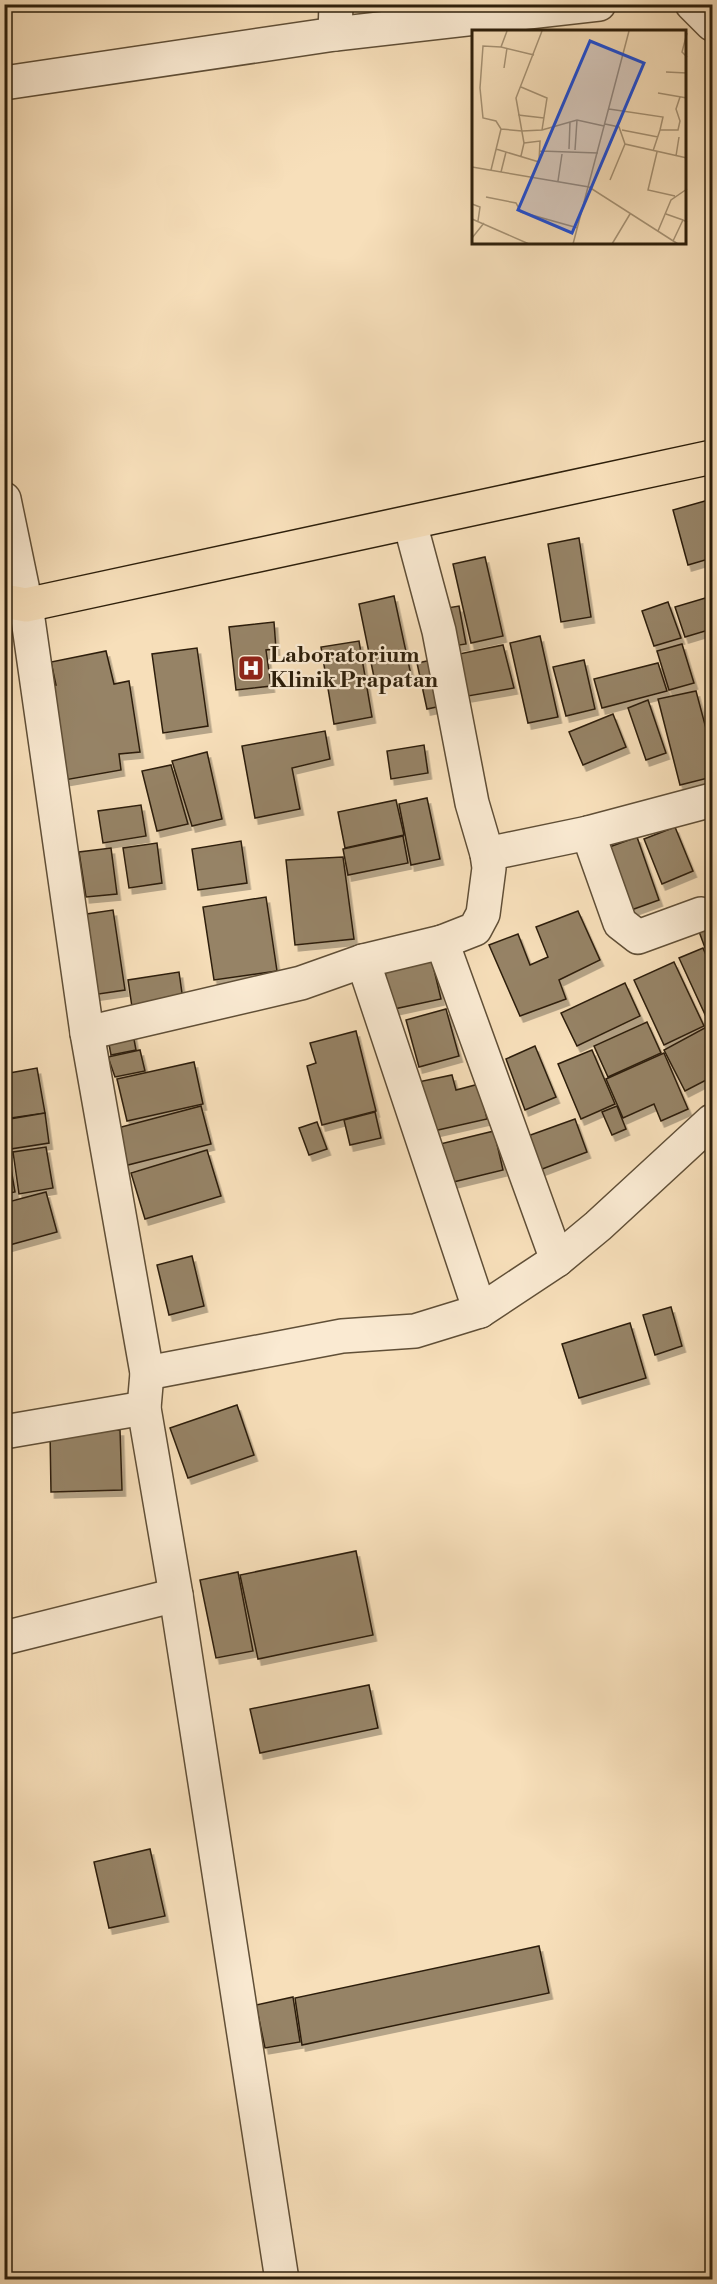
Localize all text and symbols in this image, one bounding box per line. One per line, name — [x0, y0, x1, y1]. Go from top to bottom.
inset map — [472, 30, 687, 244]
place label: Laboratorium Klinik Prapatan — [270, 642, 439, 694]
hospital icon: Laboratorium Klinik Prapatan — [236, 653, 266, 683]

